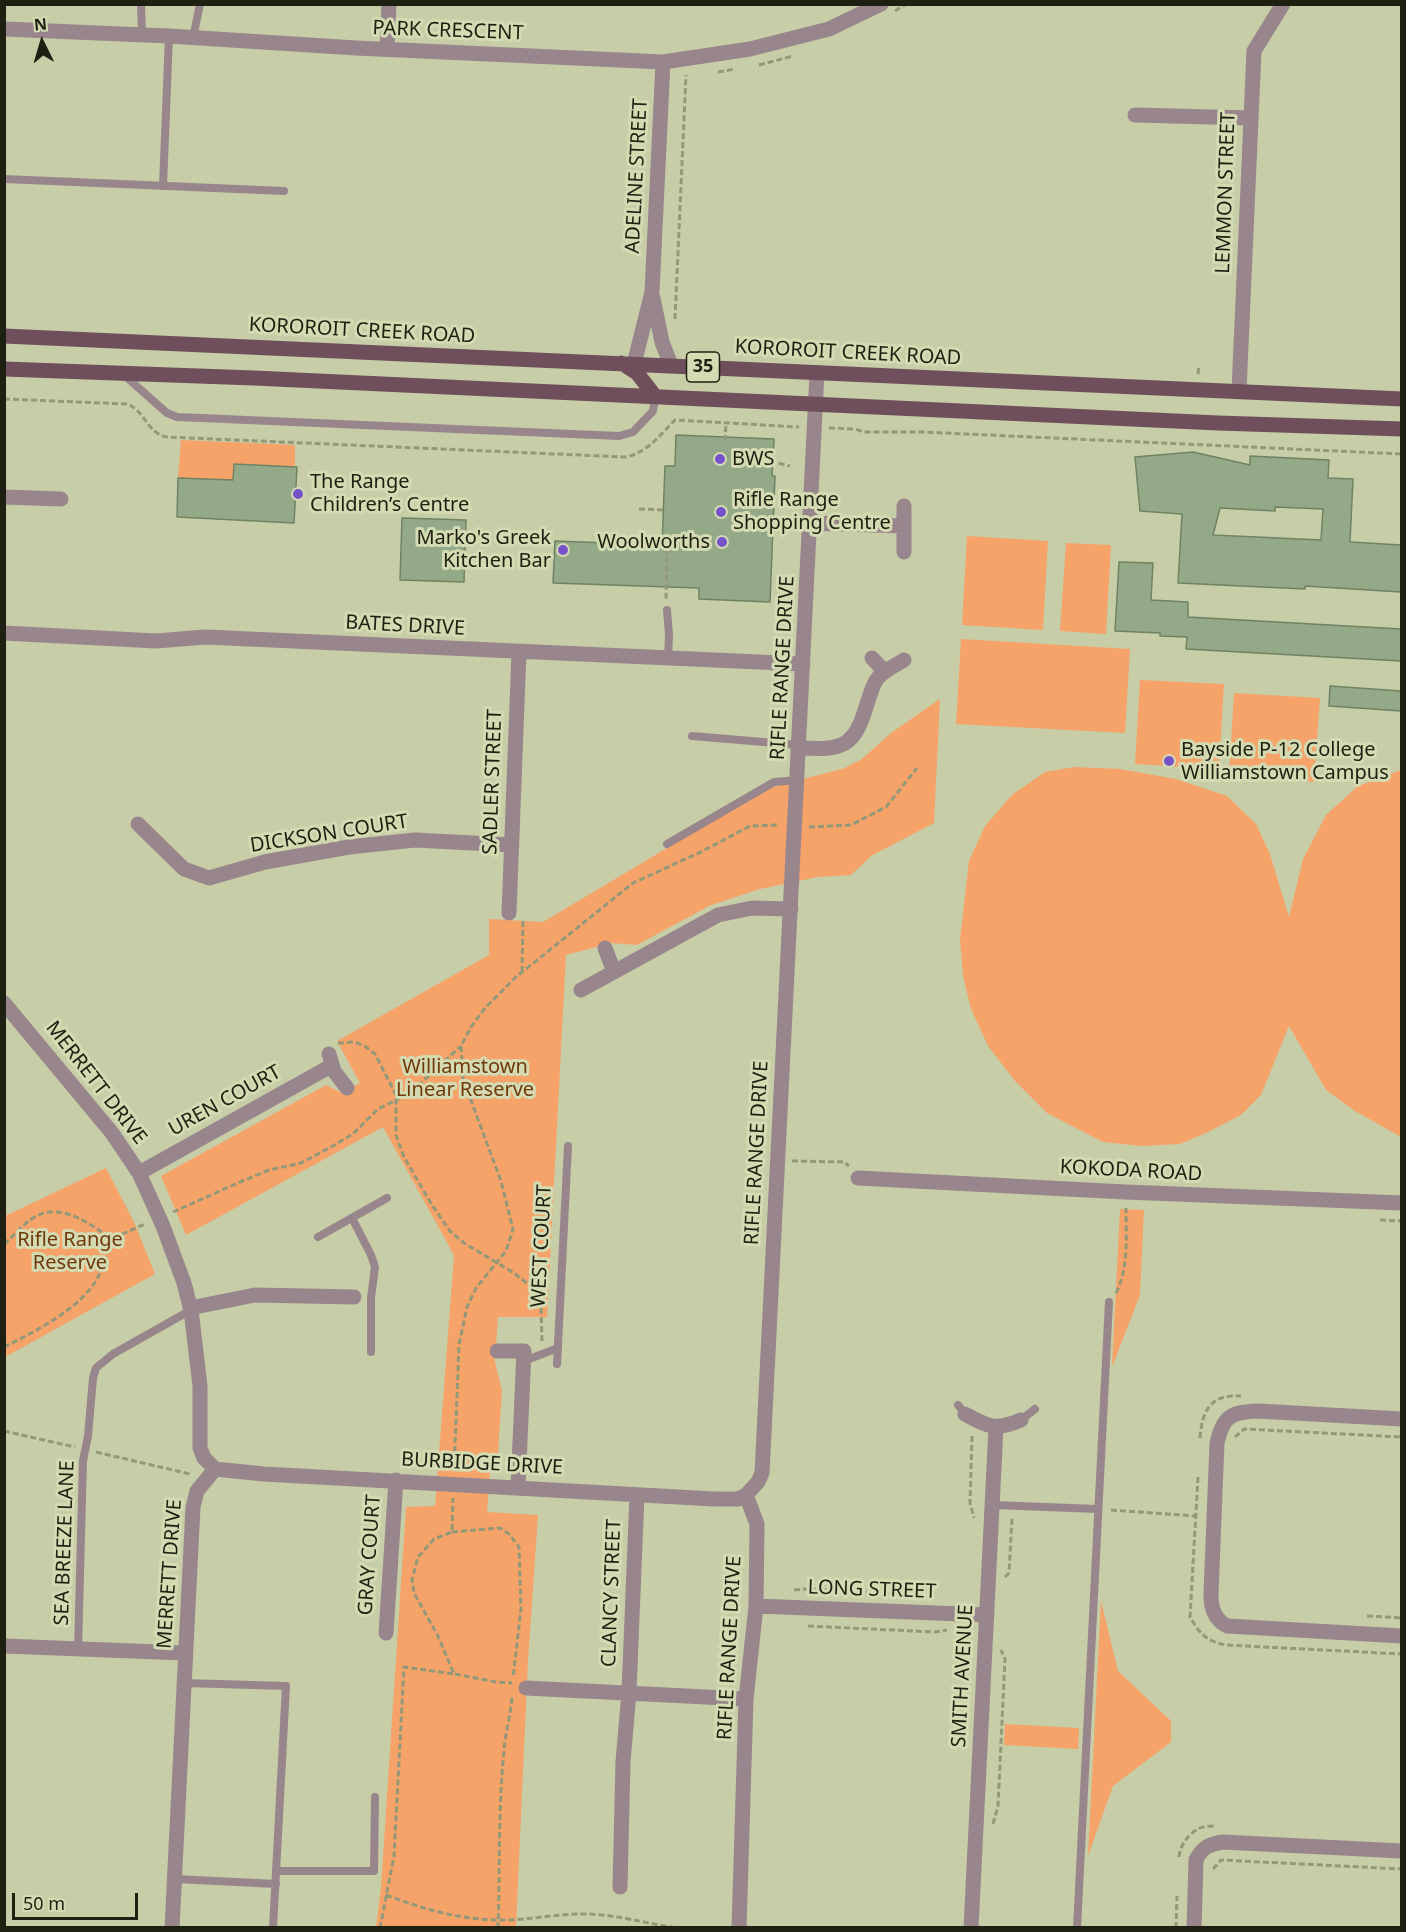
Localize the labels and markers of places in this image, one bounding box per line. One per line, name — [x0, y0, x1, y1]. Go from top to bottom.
place label: BWS — [732, 447, 775, 471]
marker: BWS — [713, 452, 727, 466]
place label: The Range Children’s Centre — [310, 470, 469, 517]
marker: The Range Children’s Centre — [291, 487, 305, 501]
place label: Rifle Range Shopping Centre — [733, 488, 891, 535]
marker: Rifle Range Shopping Centre — [714, 505, 728, 519]
place label: Marko's Greek Kitchen Bar — [416, 526, 551, 573]
place label: Woolworths — [597, 530, 710, 554]
marker: Woolworths — [715, 535, 729, 549]
marker: Marko's Greek Kitchen Bar — [556, 543, 570, 557]
place label: Bayside P-12 College Williamstown Campus — [1181, 738, 1389, 785]
marker: Bayside P-12 College Williamstown Campus — [1162, 754, 1176, 768]

